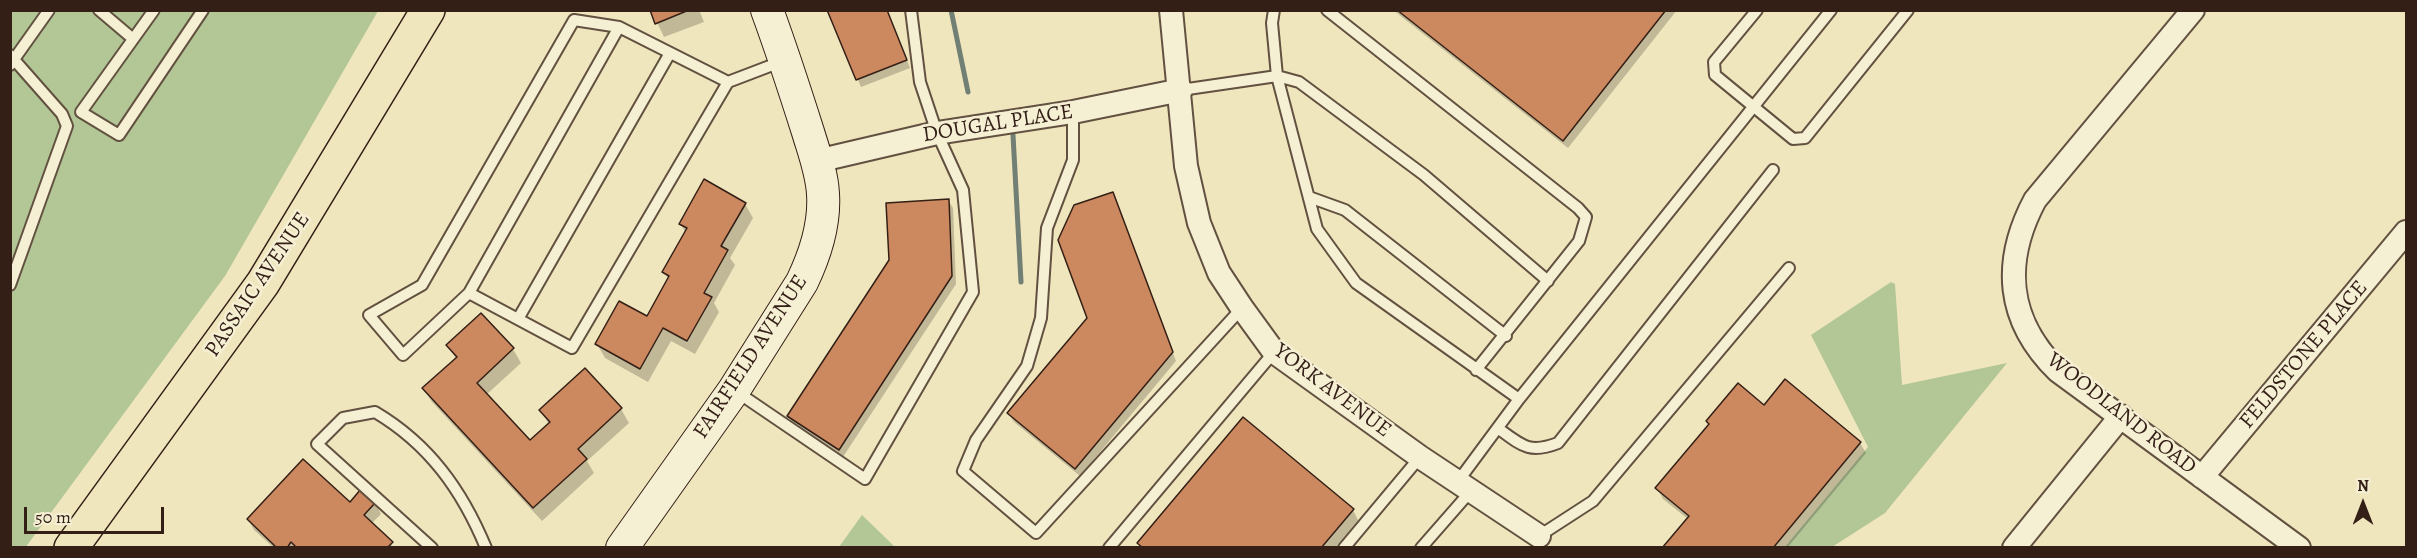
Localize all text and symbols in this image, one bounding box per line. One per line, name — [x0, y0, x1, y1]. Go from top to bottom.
street label: DOUGAL PLACE — [921, 99, 1075, 149]
street label: PASSAIC AVENUE — [200, 208, 316, 362]
street label: FAIRFIELD AVENUE — [688, 270, 814, 444]
street label: FELDSTONE PLACE — [2234, 275, 2374, 435]
street label: YORK AVENUE — [1268, 338, 1396, 444]
street label: WOODLAND ROAD — [2041, 347, 2201, 481]
north arrow — [2333, 474, 2393, 534]
text: N — [2357, 475, 2369, 497]
scale bar — [27, 495, 166, 533]
text: 50 m — [35, 505, 71, 529]

